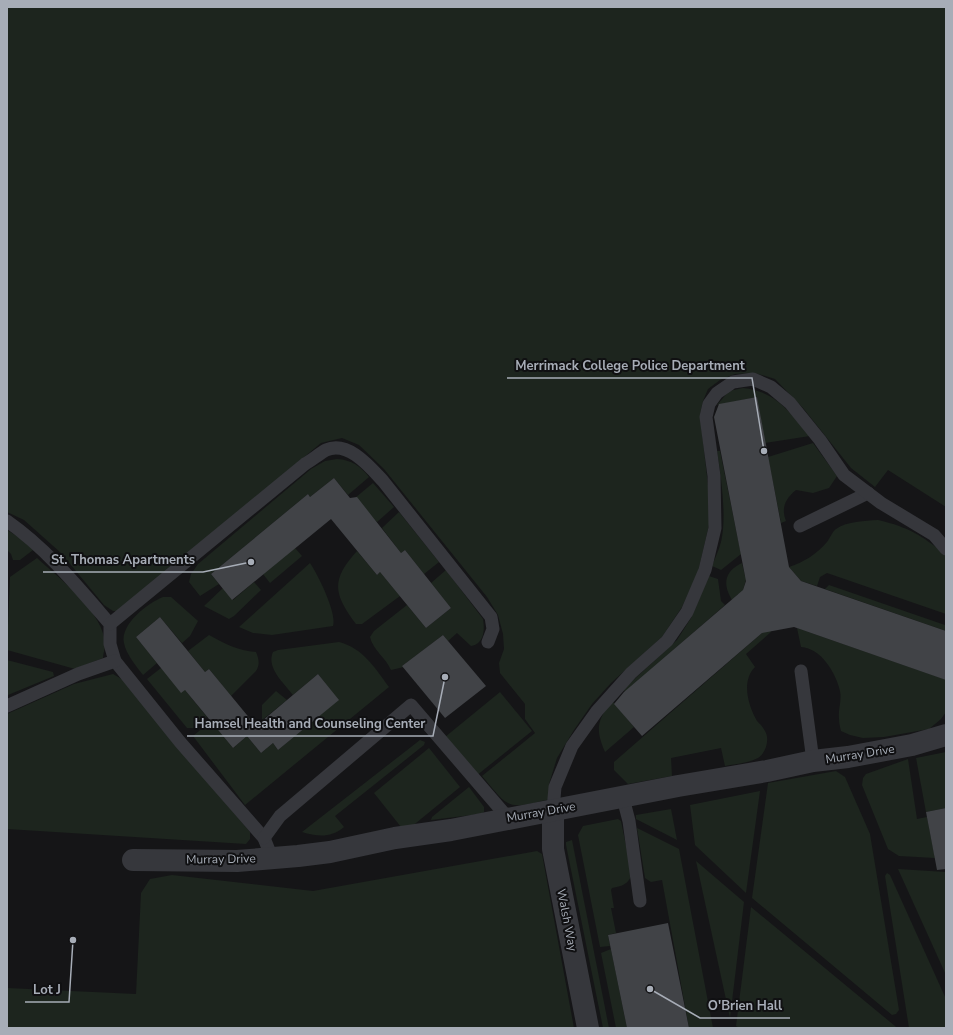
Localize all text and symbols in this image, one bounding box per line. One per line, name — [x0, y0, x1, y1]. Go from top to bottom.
callout: Merrimack College Police Department — [507, 353, 752, 378]
text: Merrimack College Police Department — [515, 357, 746, 375]
callout: St. Thomas Apartments — [43, 547, 203, 572]
text: St. Thomas Apartments — [51, 551, 195, 569]
callout: Hamsel Health and Counseling Center — [187, 711, 433, 736]
text: Hamsel Health and Counseling Center — [195, 715, 426, 733]
street label: Murray Drive — [824, 741, 896, 767]
street label: Murray Drive — [505, 798, 577, 826]
street label: Murray Drive — [186, 850, 256, 868]
street label: Walsh Way — [553, 888, 581, 953]
callout: Lot J — [25, 977, 69, 1002]
text: Lot J — [33, 981, 61, 999]
callout: O'Brien Hall — [700, 993, 790, 1018]
text: O'Brien Hall — [708, 997, 783, 1015]

